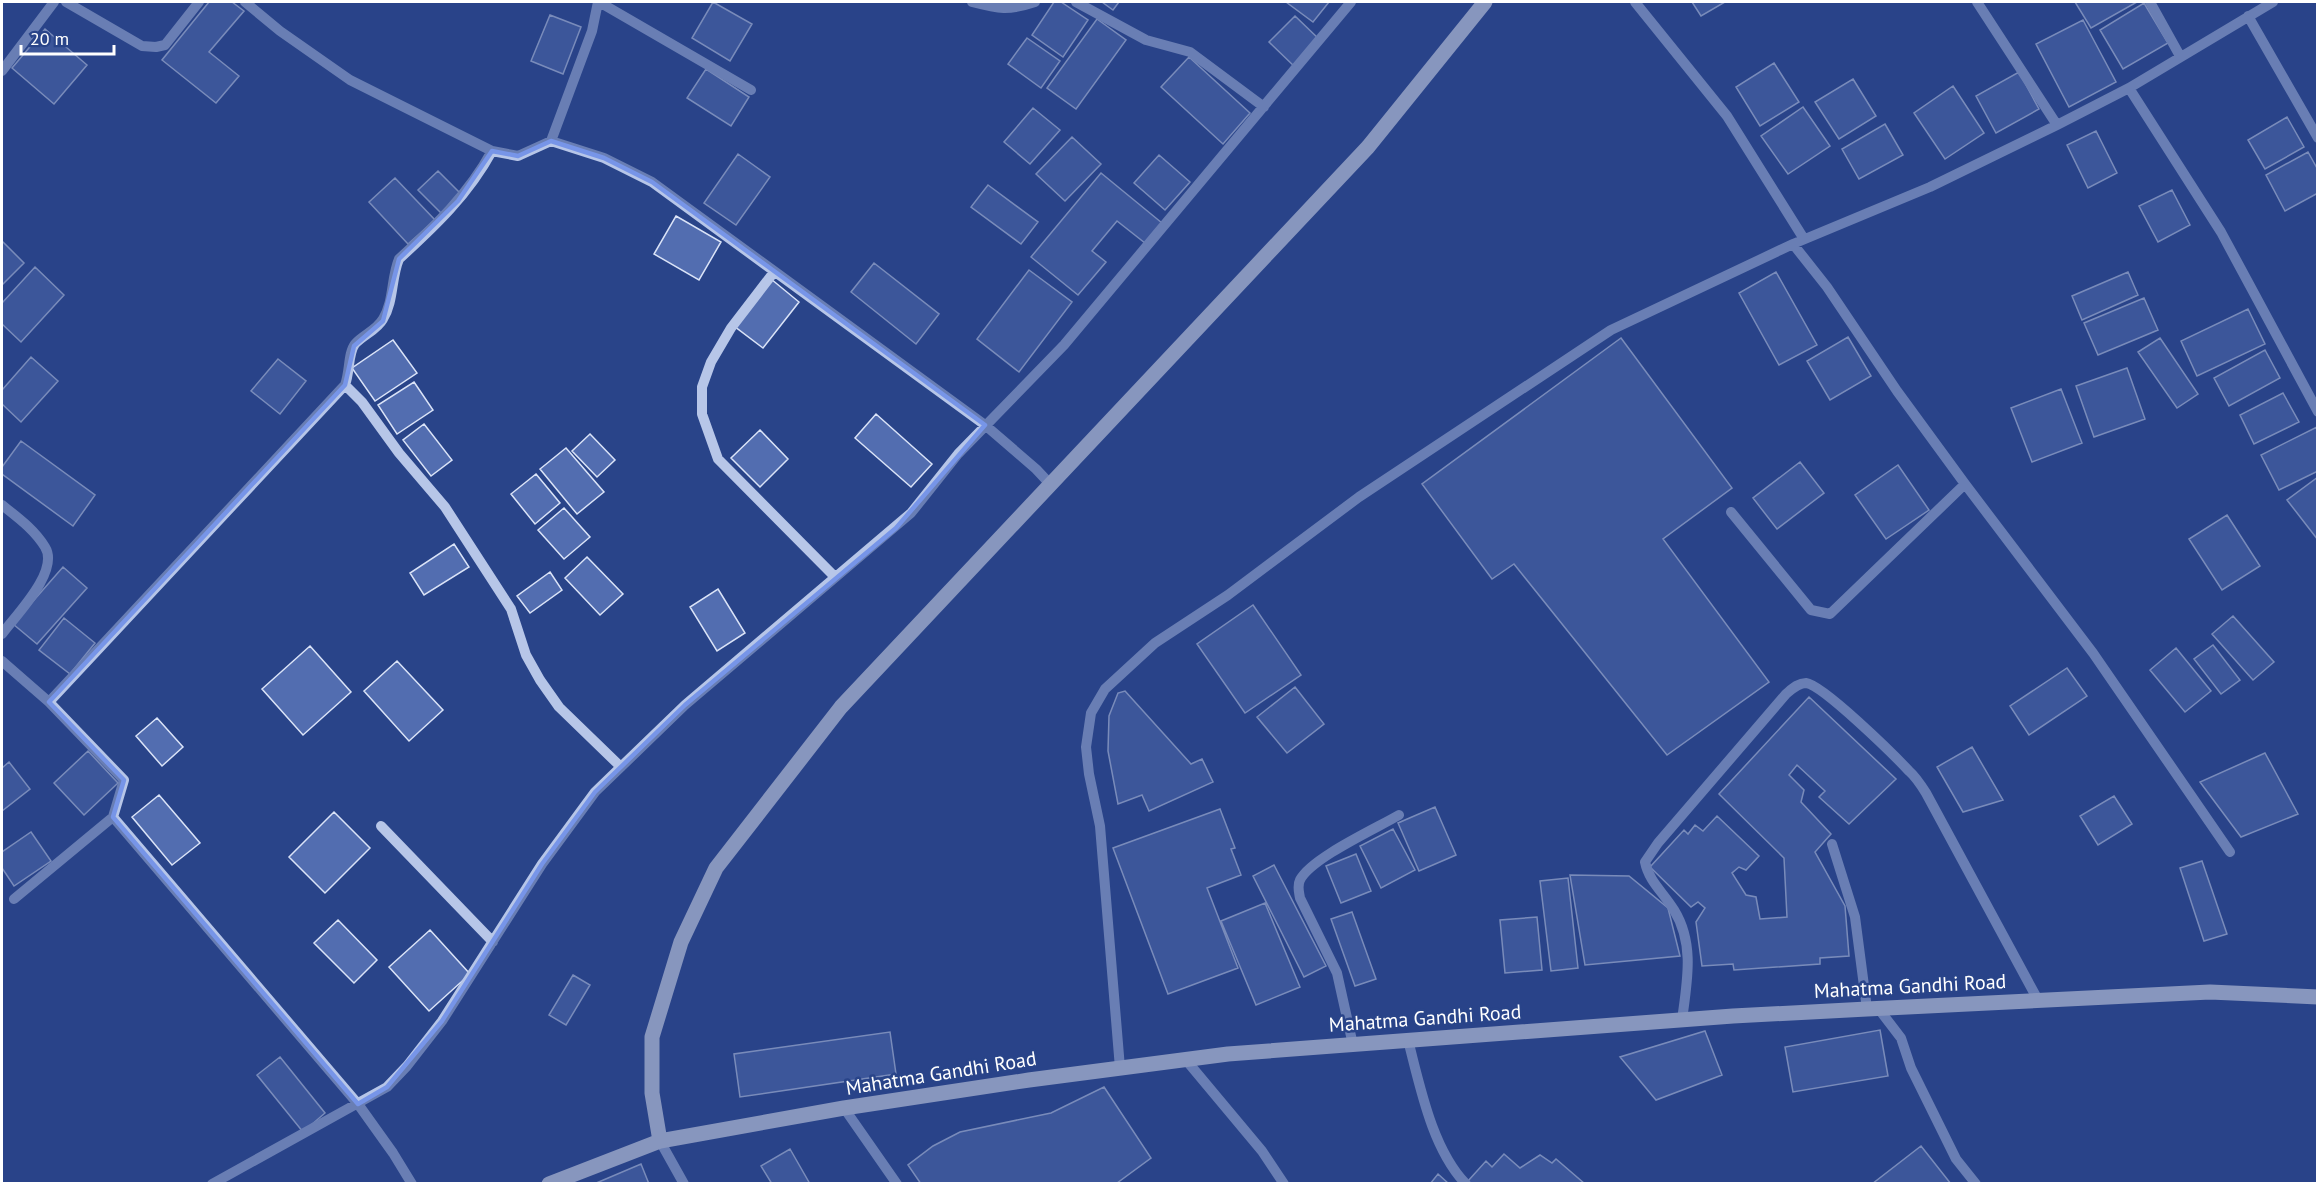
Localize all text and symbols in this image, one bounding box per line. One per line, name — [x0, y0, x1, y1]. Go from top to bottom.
scale bar — [21, 18, 114, 56]
text: 20 m — [30, 27, 69, 50]
street label: Mahatma Gandhi Road — [1813, 968, 2007, 1004]
street label: Mahatma Gandhi Road — [1328, 998, 1522, 1038]
street label: Mahatma Gandhi Road — [844, 1045, 1038, 1101]

